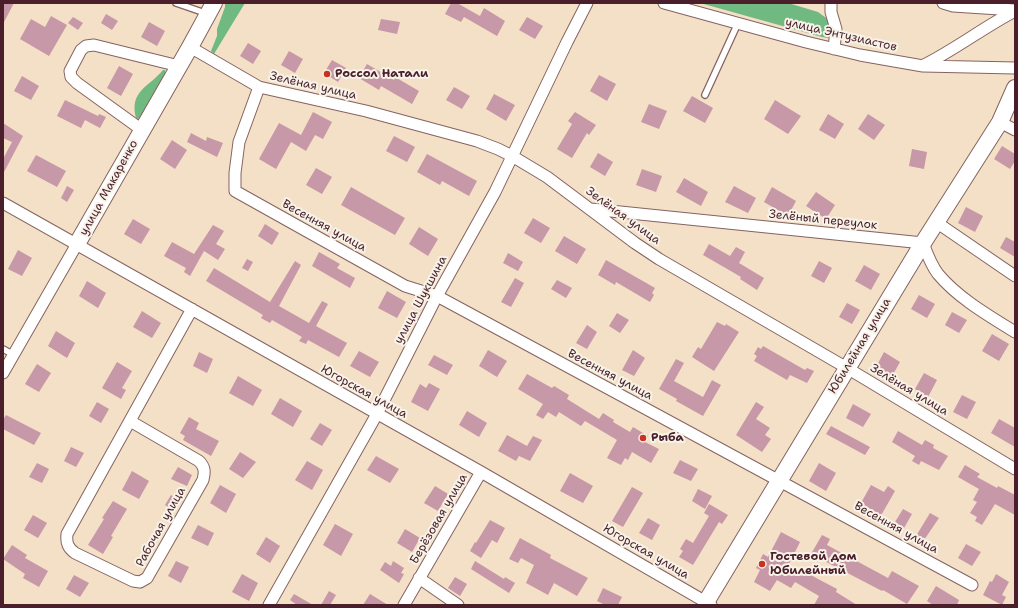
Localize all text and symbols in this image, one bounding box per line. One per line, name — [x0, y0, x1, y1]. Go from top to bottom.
street label: улица Энтузиастов — [784, 15, 898, 55]
place label: Россол Натали — [335, 67, 428, 81]
street label: Зелёная улица — [268, 69, 358, 103]
marker: Россол Натали — [322, 69, 332, 79]
street label: улица Макаренко — [77, 138, 141, 238]
street label: Зелёная улица — [583, 184, 663, 248]
street label: Весенняя улица — [279, 197, 369, 255]
street label: Зелёный переулок — [768, 207, 878, 233]
street label: улица Шукшина — [392, 253, 450, 347]
street label: Юбилейная улица — [826, 296, 894, 396]
street label: Весенняя улица — [565, 347, 655, 403]
street label: Зелёная улица — [867, 361, 951, 419]
street label: Югорская улица — [318, 362, 410, 422]
place label: Рыба — [651, 431, 684, 445]
marker: Рыба — [638, 433, 648, 443]
street label: Берёзовая улица — [407, 471, 471, 567]
street label: Рабочая улица — [133, 485, 189, 569]
street label: Весенняя улица — [851, 499, 941, 557]
street label: Югорская улица — [601, 522, 691, 582]
place label: Гостевой дом Юбилейный — [770, 550, 856, 578]
marker: Гостевой дом Юбилейный — [757, 559, 767, 569]

